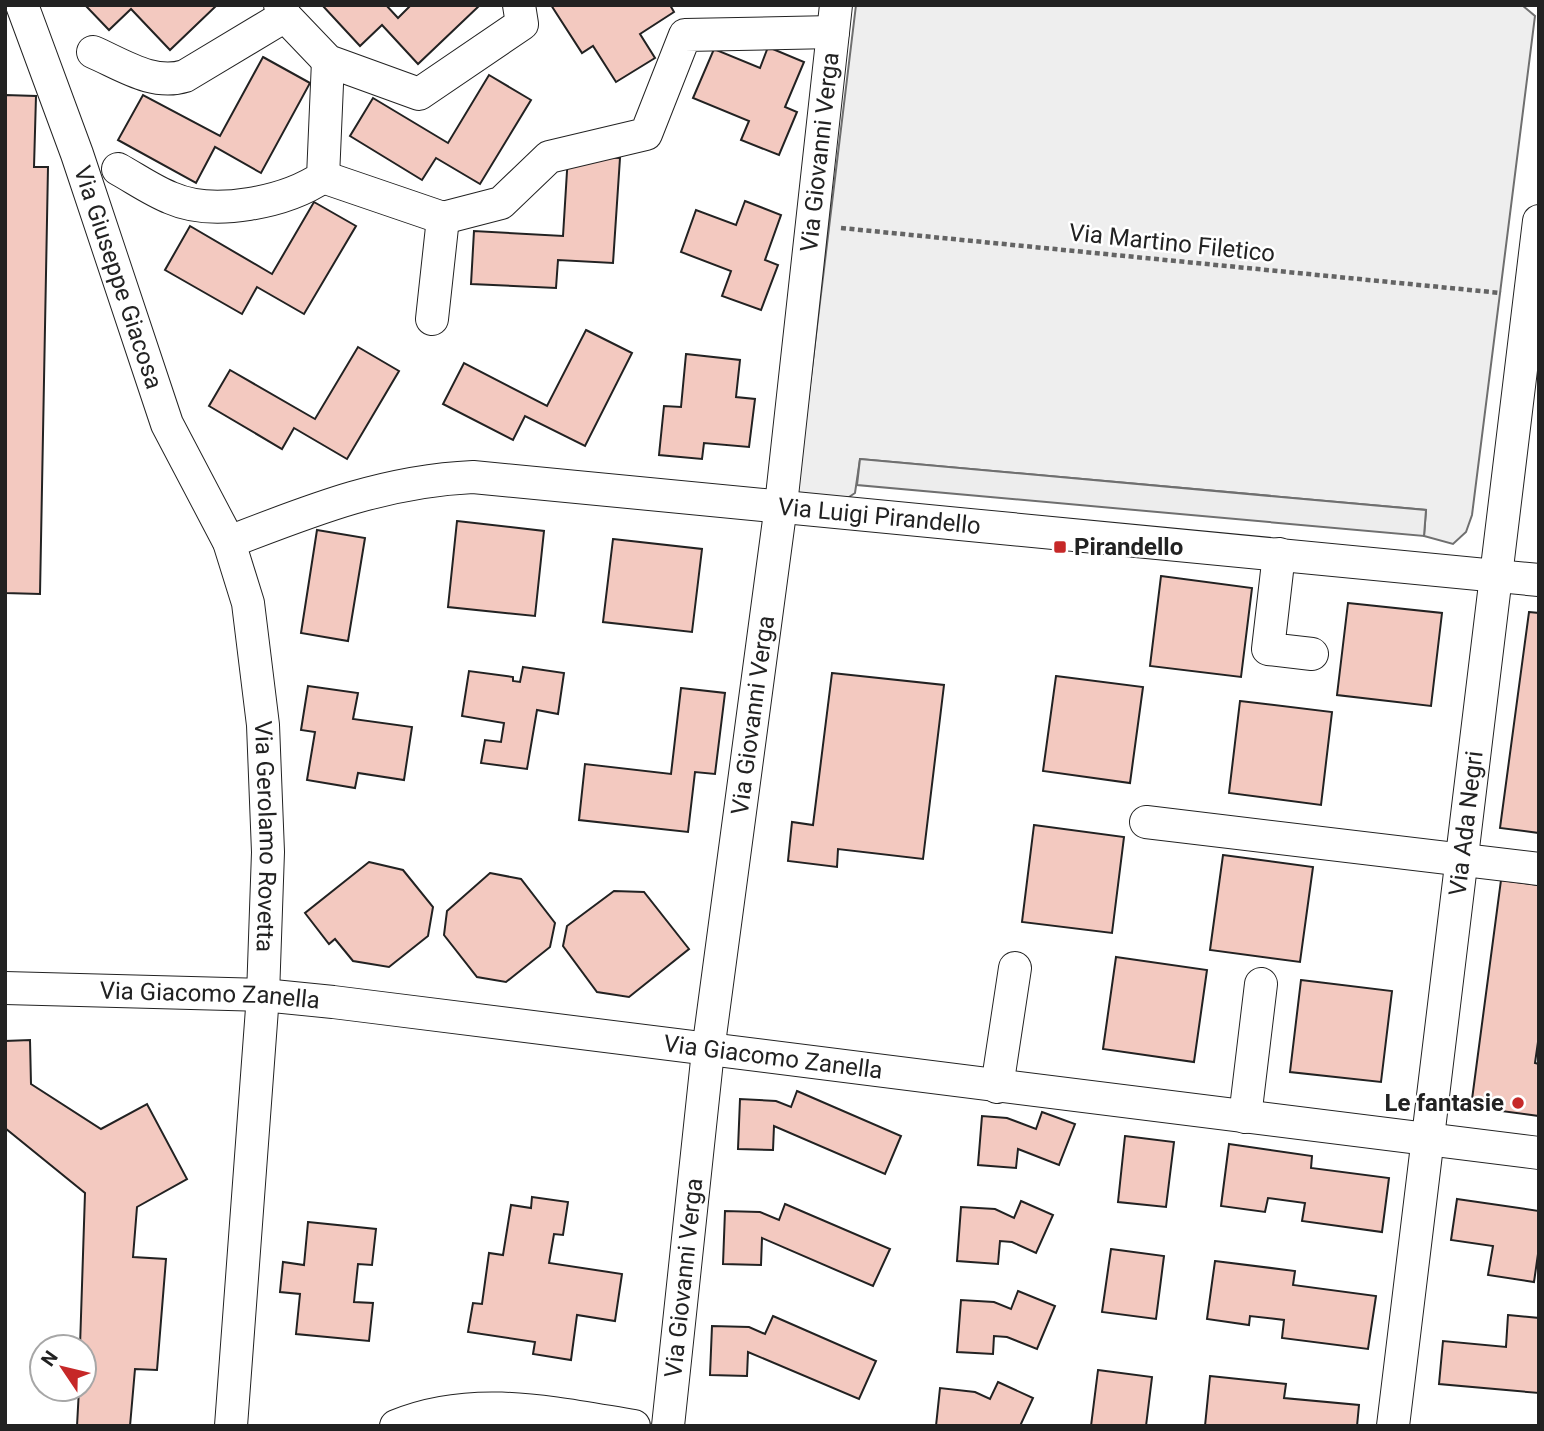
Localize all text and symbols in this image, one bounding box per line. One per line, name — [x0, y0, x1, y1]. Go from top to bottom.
street label: Via Giovanni Verga — [795, 51, 845, 253]
street label: Via Giuseppe Giacosa — [68, 162, 168, 393]
street label: Via Martino Filetico — [1068, 218, 1276, 268]
street label: Via Luigi Pirandello — [777, 493, 982, 540]
place label: Pirandello — [1074, 533, 1183, 561]
marker: Pirandello — [1052, 539, 1068, 555]
street label: Via Giovanni Verga — [726, 614, 780, 816]
street label: Via Gerolamo Rovetta — [249, 720, 282, 953]
street label: Via Ada Negri — [1443, 749, 1489, 897]
street label: Via Giacomo Zanella — [99, 977, 321, 1015]
street label: Via Giacomo Zanella — [662, 1030, 884, 1085]
place label: Le fantasie — [1385, 1089, 1504, 1117]
marker: Le fantasie — [1510, 1095, 1526, 1111]
street label: Via Giovanni Verga — [659, 1177, 708, 1379]
north arrow — [28, 1333, 98, 1403]
text: N — [36, 1346, 63, 1371]

